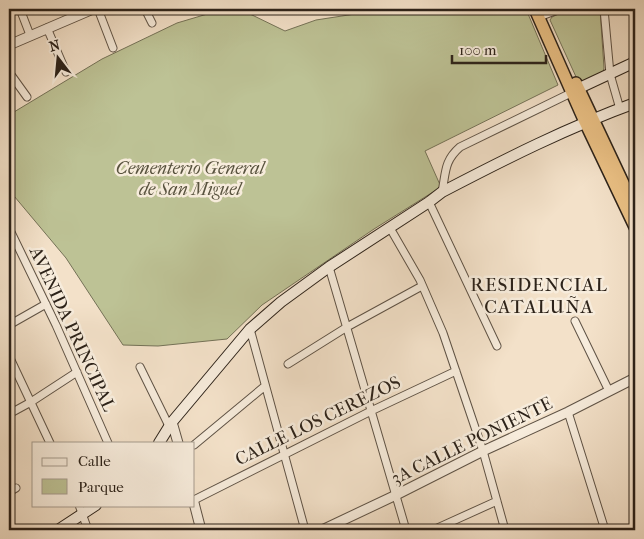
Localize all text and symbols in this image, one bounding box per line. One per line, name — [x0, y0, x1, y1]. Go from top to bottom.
north arrow — [32, 32, 82, 82]
scale bar — [452, 32, 545, 64]
text: N — [47, 36, 62, 56]
text: 100 m — [459, 41, 497, 59]
park label: Cementerio General de San Miguel — [116, 158, 267, 200]
street label: AVENIDA PRINCIPAL — [24, 243, 119, 415]
district label: RESIDENCIAL CATALUÑA — [470, 274, 608, 318]
street label: CALLE LOS CEREZOS — [232, 372, 404, 470]
street label: 3A CALLE PONIENTE — [388, 393, 556, 489]
legend — [32, 442, 195, 506]
text: Calle — [78, 452, 111, 470]
text: Parque — [78, 478, 124, 496]

